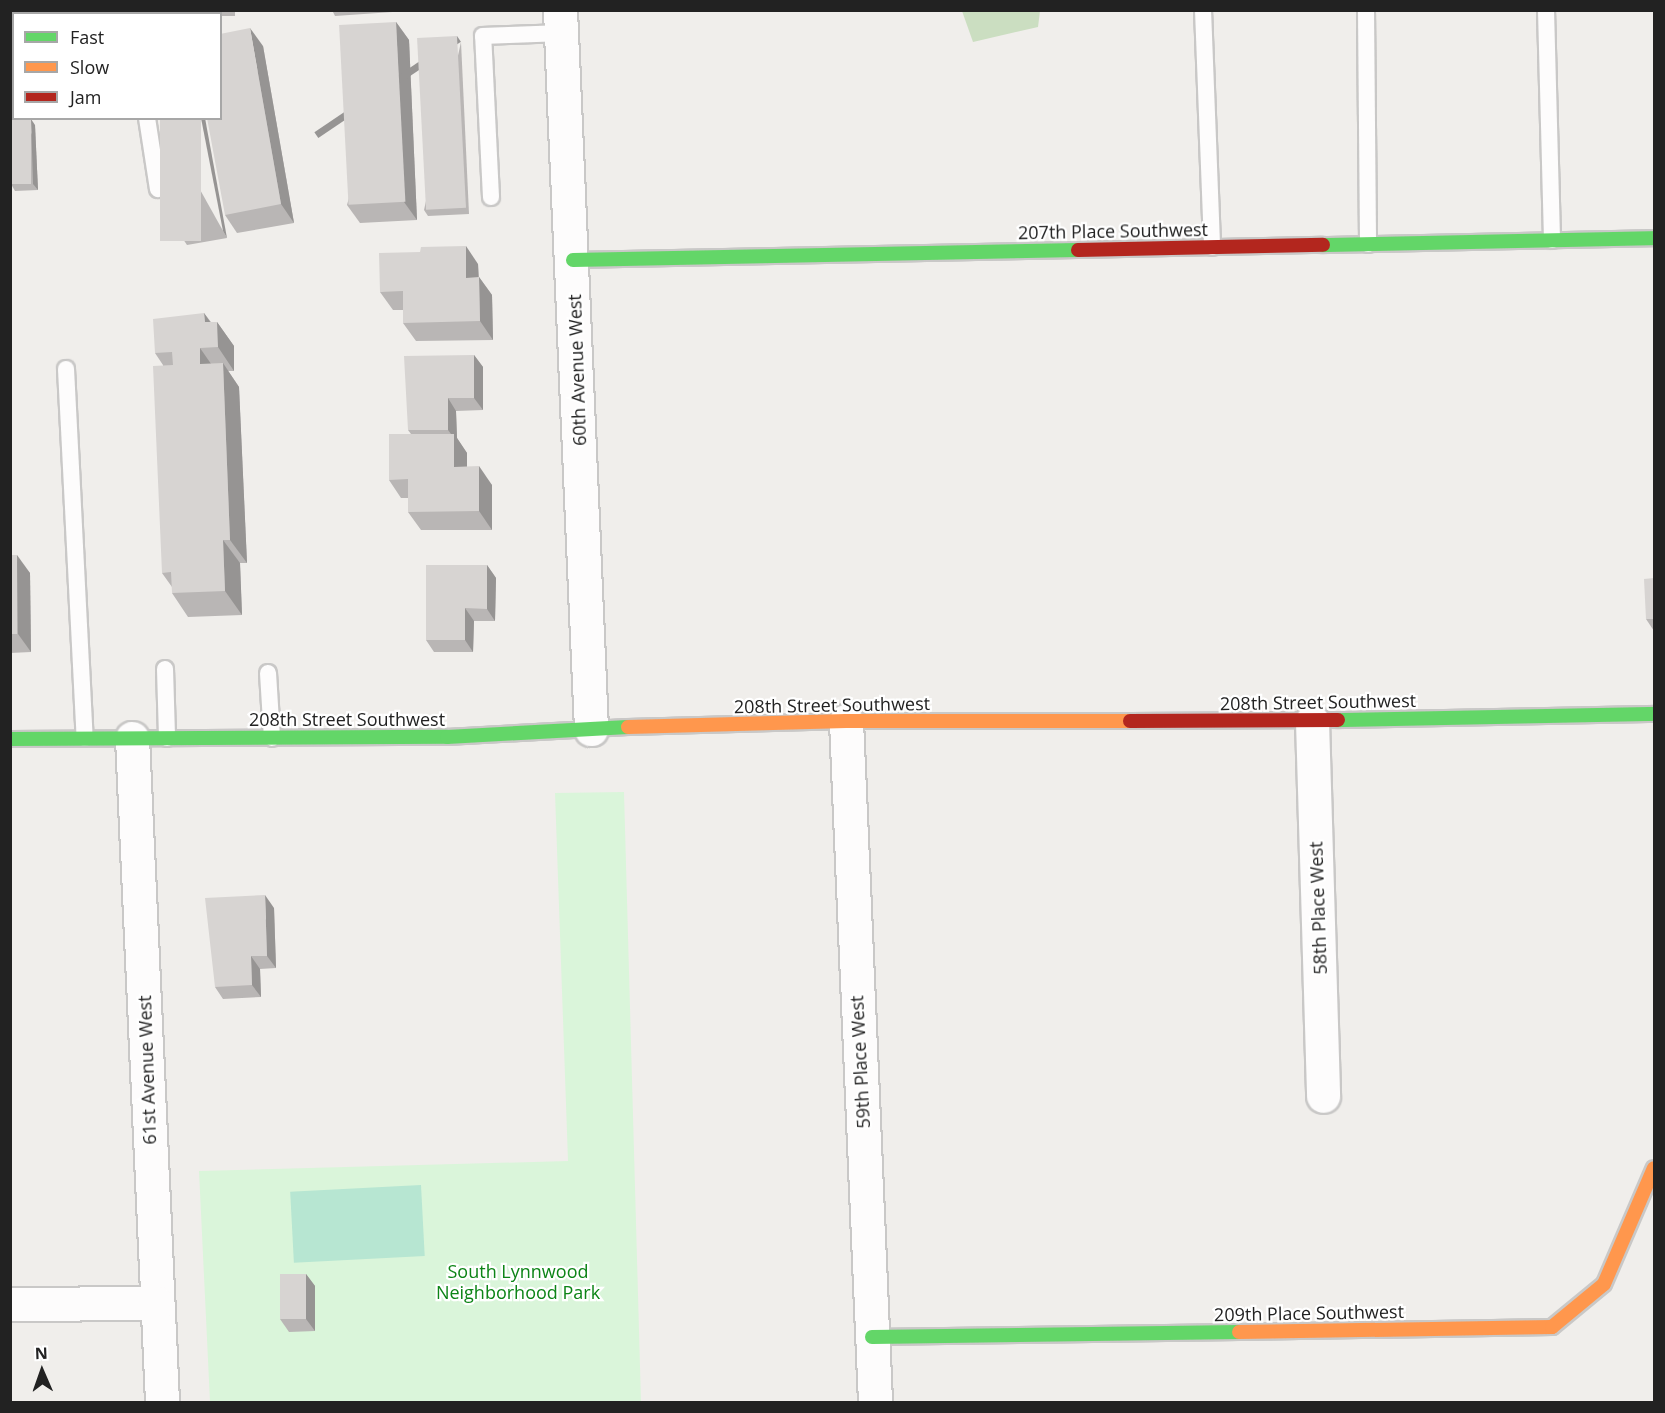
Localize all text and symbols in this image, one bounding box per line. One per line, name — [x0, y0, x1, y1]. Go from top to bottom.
legend — [12, 12, 222, 120]
text: Fast — [70, 25, 104, 49]
text: Slow — [70, 55, 109, 79]
text: Jam — [70, 85, 102, 109]
street label: 207th Place Southwest — [1018, 219, 1208, 243]
street label: 60th Avenue West — [564, 294, 590, 446]
street label: 208th Street Southwest — [1220, 689, 1416, 715]
street label: 208th Street Southwest — [734, 692, 930, 718]
street label: 208th Street Southwest — [249, 708, 445, 730]
street label: 58th Place West — [1305, 841, 1331, 975]
street label: 61st Avenue West — [134, 995, 160, 1145]
street label: 59th Place West — [846, 995, 874, 1129]
park label: South Lynnwood Neighborhood Park — [436, 1261, 600, 1304]
street label: 209th Place Southwest — [1214, 1301, 1404, 1325]
north arrow — [12, 1341, 72, 1401]
text: N — [34, 1342, 48, 1364]

